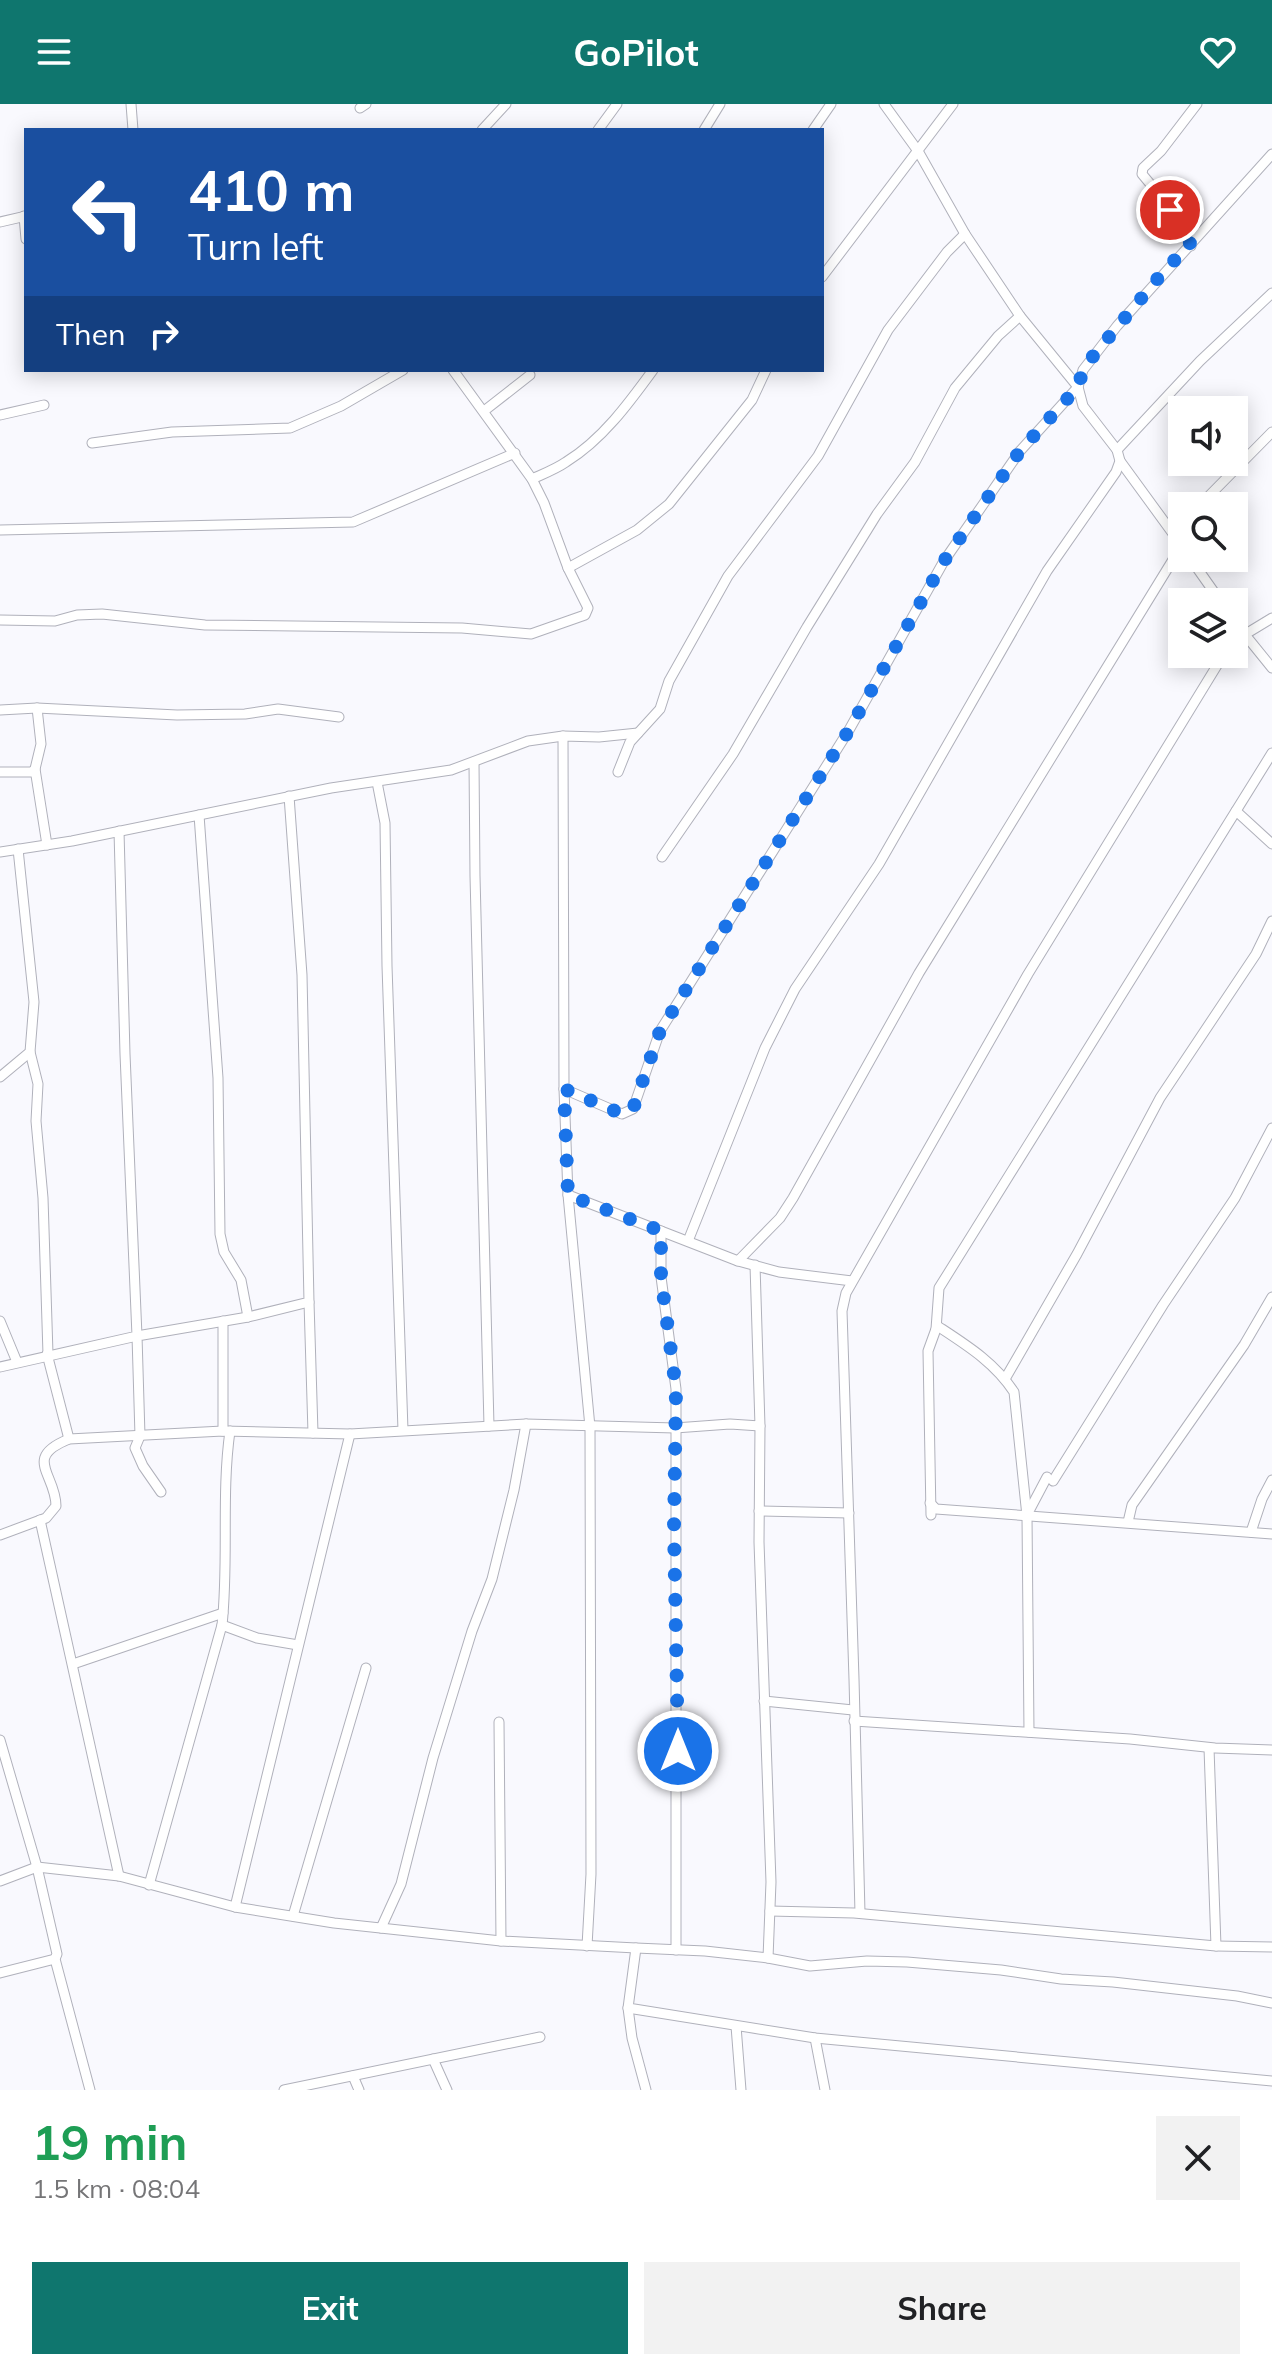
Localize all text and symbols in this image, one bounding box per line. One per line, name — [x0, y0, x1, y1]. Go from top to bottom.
icon: menu — [32, 30, 76, 74]
text: GoPilot — [573, 30, 699, 75]
icon: heart — [1196, 30, 1240, 74]
text: 410 m — [188, 155, 355, 225]
icon: left — [56, 160, 160, 264]
pin — [1136, 176, 1204, 244]
icon: arrive — [1148, 188, 1192, 232]
text: Turn left — [188, 224, 324, 269]
icon: right — [142, 312, 186, 356]
text: Then — [56, 315, 126, 353]
map controls — [1168, 396, 1248, 668]
button: sound — [1168, 396, 1248, 476]
button: search — [1168, 492, 1248, 572]
button: layers — [1168, 588, 1248, 668]
position arrow — [636, 1709, 720, 1793]
text: 19 min — [32, 2112, 187, 2172]
button: close — [1156, 2116, 1240, 2200]
text: 1.5 km · 08:04 — [32, 2172, 200, 2205]
button: Exit — [32, 2262, 628, 2354]
button: Share — [644, 2262, 1240, 2354]

